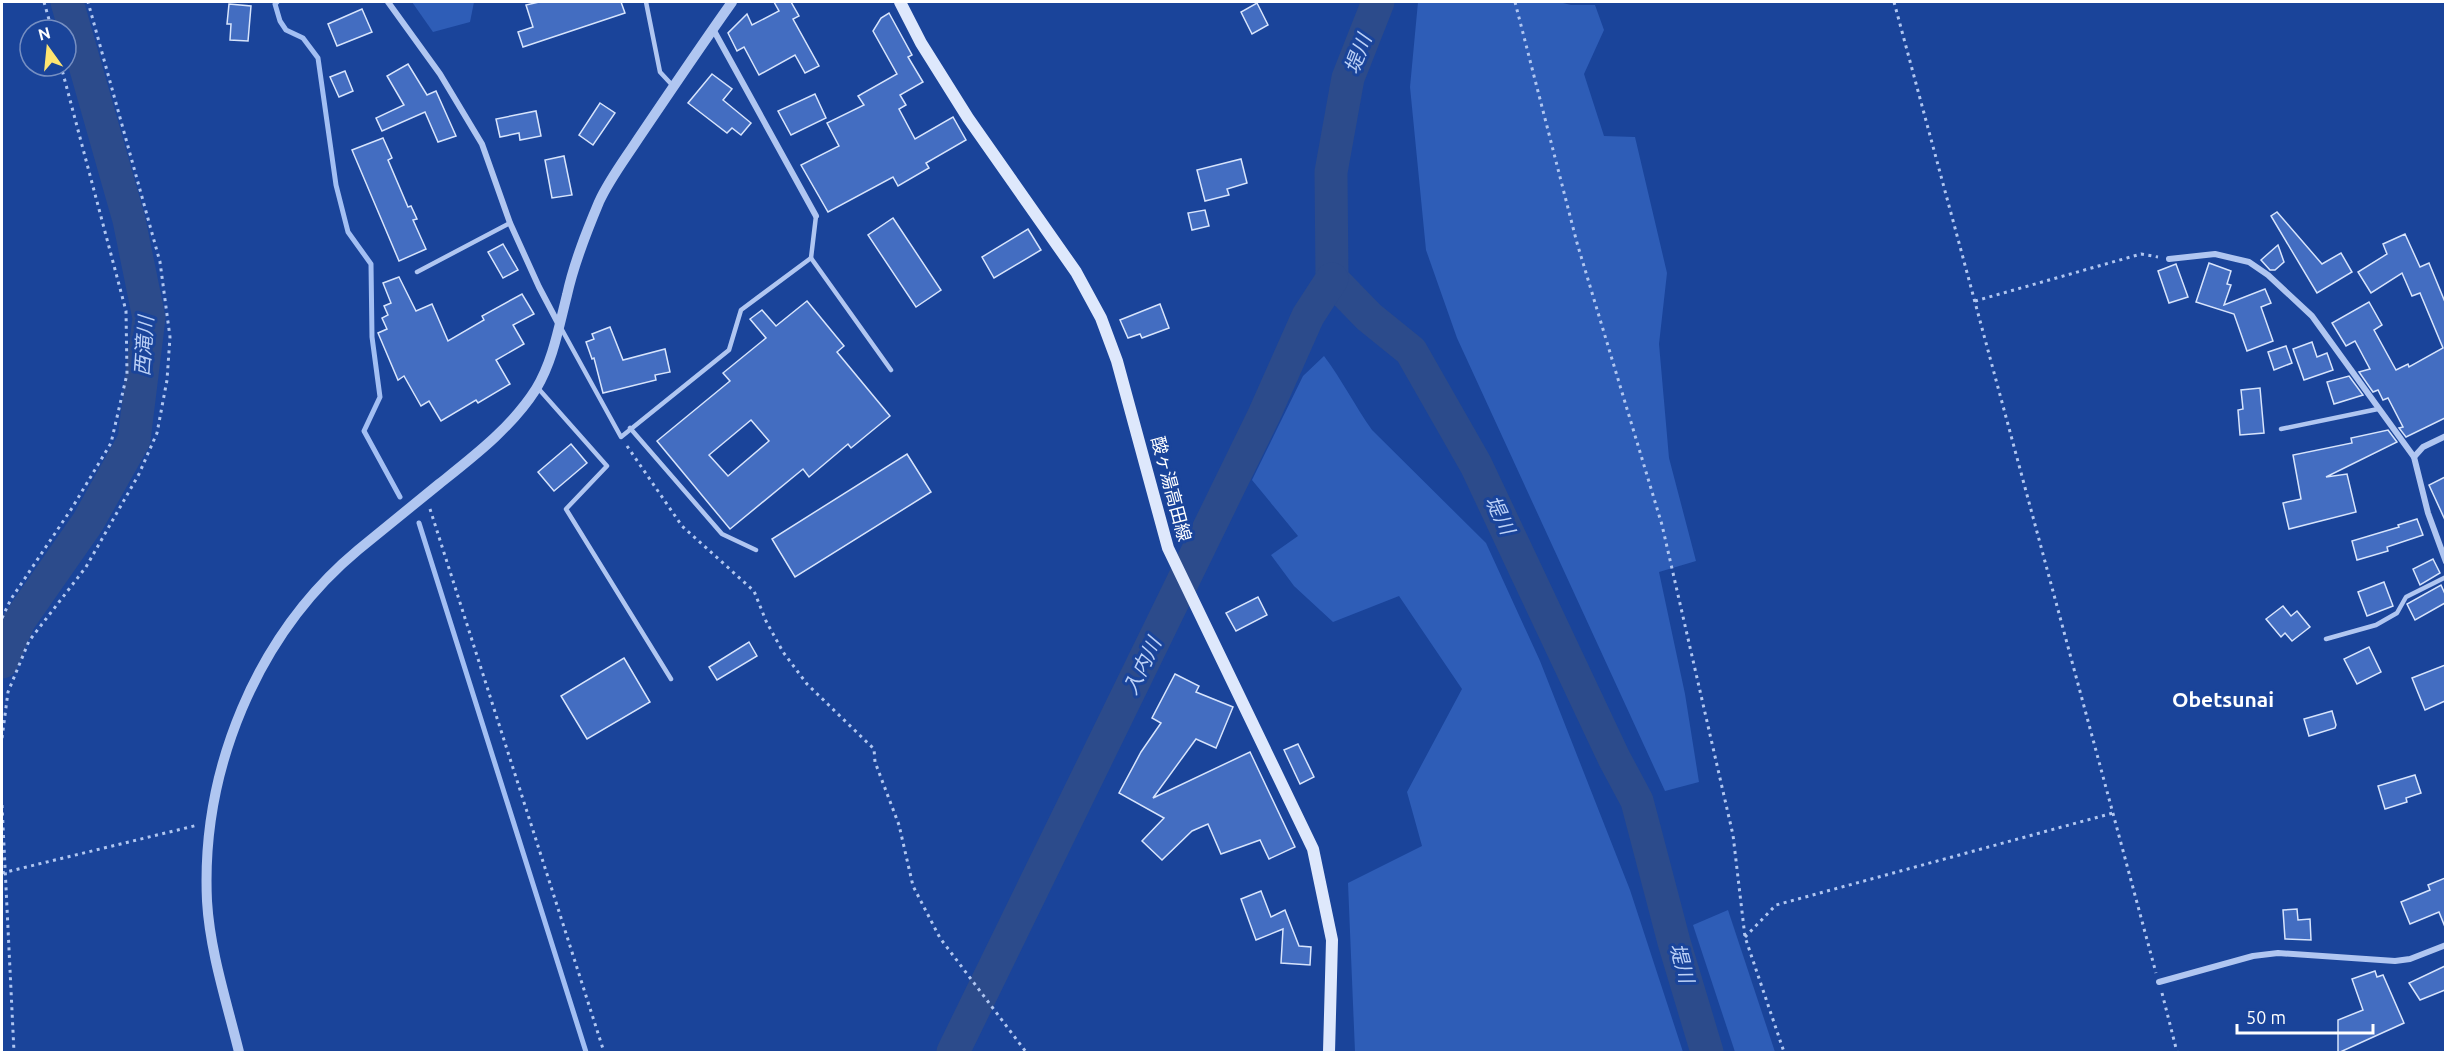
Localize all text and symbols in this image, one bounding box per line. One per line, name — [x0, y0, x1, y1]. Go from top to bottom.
north arrow — [18, 18, 78, 78]
text: N — [36, 23, 52, 44]
water label: 堤川 — [1340, 29, 1376, 77]
water label: 西滝川 — [130, 313, 157, 377]
street label: 酸ヶ湯高田線 — [1148, 434, 1196, 543]
water label: 堤川 — [1481, 492, 1520, 540]
water label: 入内川 — [1118, 632, 1166, 698]
district label: Obetsunai — [2172, 687, 2274, 711]
water label: 堤川 — [1666, 941, 1699, 987]
scale bar — [2237, 997, 2374, 1035]
text: 50 m — [2246, 1007, 2286, 1027]

